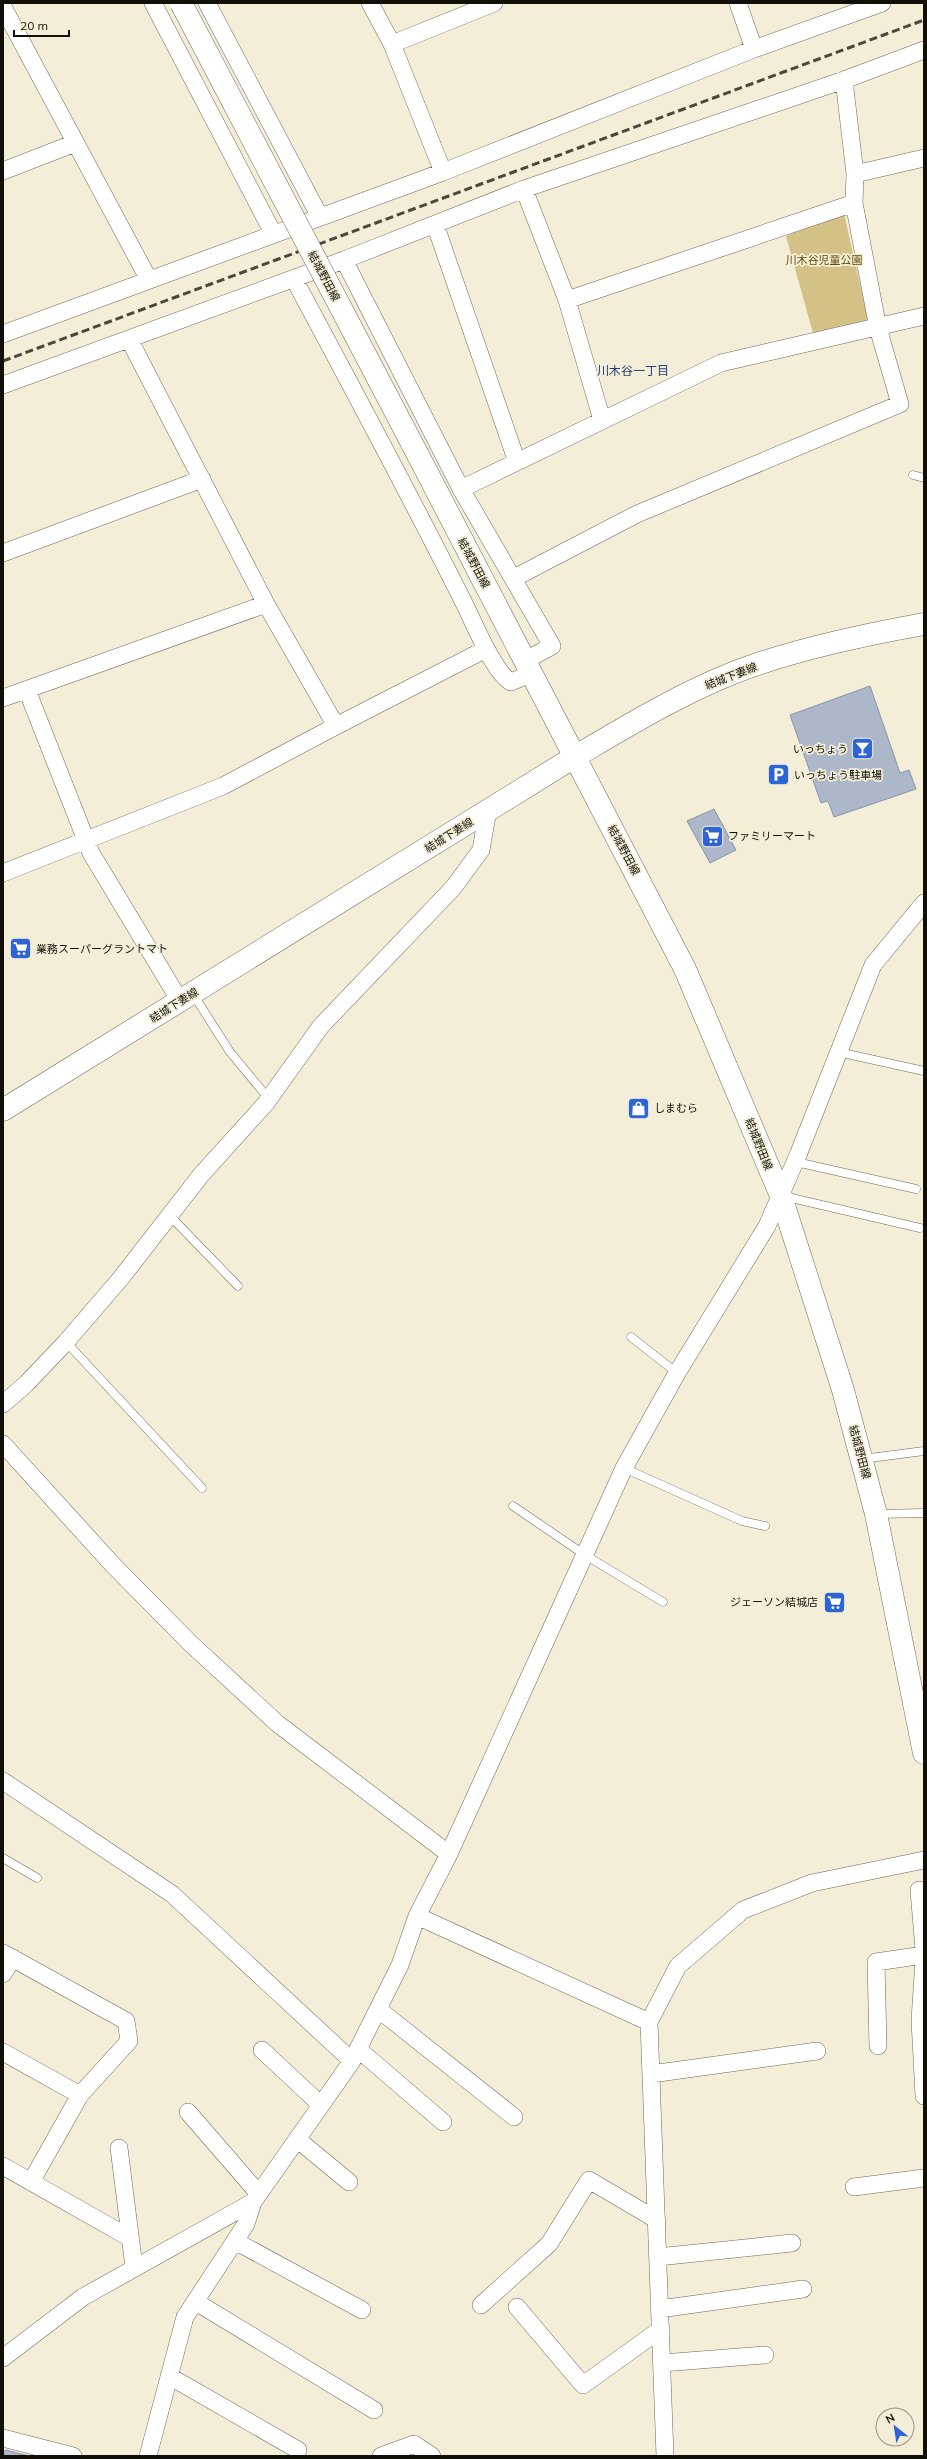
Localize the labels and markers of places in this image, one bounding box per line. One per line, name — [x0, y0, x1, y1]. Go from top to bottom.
bar icon: いっちょう — [850, 736, 876, 762]
place label: いっちょう — [793, 742, 848, 756]
parking icon: いっちょう駐車場 — [765, 762, 791, 788]
place label: いっちょう駐車場 — [794, 768, 882, 782]
supermarket icon: ファミリーマート — [699, 823, 725, 849]
place label: ファミリーマート — [728, 829, 816, 843]
supermarket icon: 業務スーパーグラントマト — [8, 936, 34, 962]
place label: 業務スーパーグラントマト — [36, 942, 168, 956]
shop icon: しまむら — [625, 1095, 651, 1121]
place label: しまむら — [654, 1101, 698, 1115]
supermarket icon: ジェーソン結城店 — [821, 1589, 847, 1615]
place label: ジェーソン結城店 — [730, 1595, 818, 1609]

